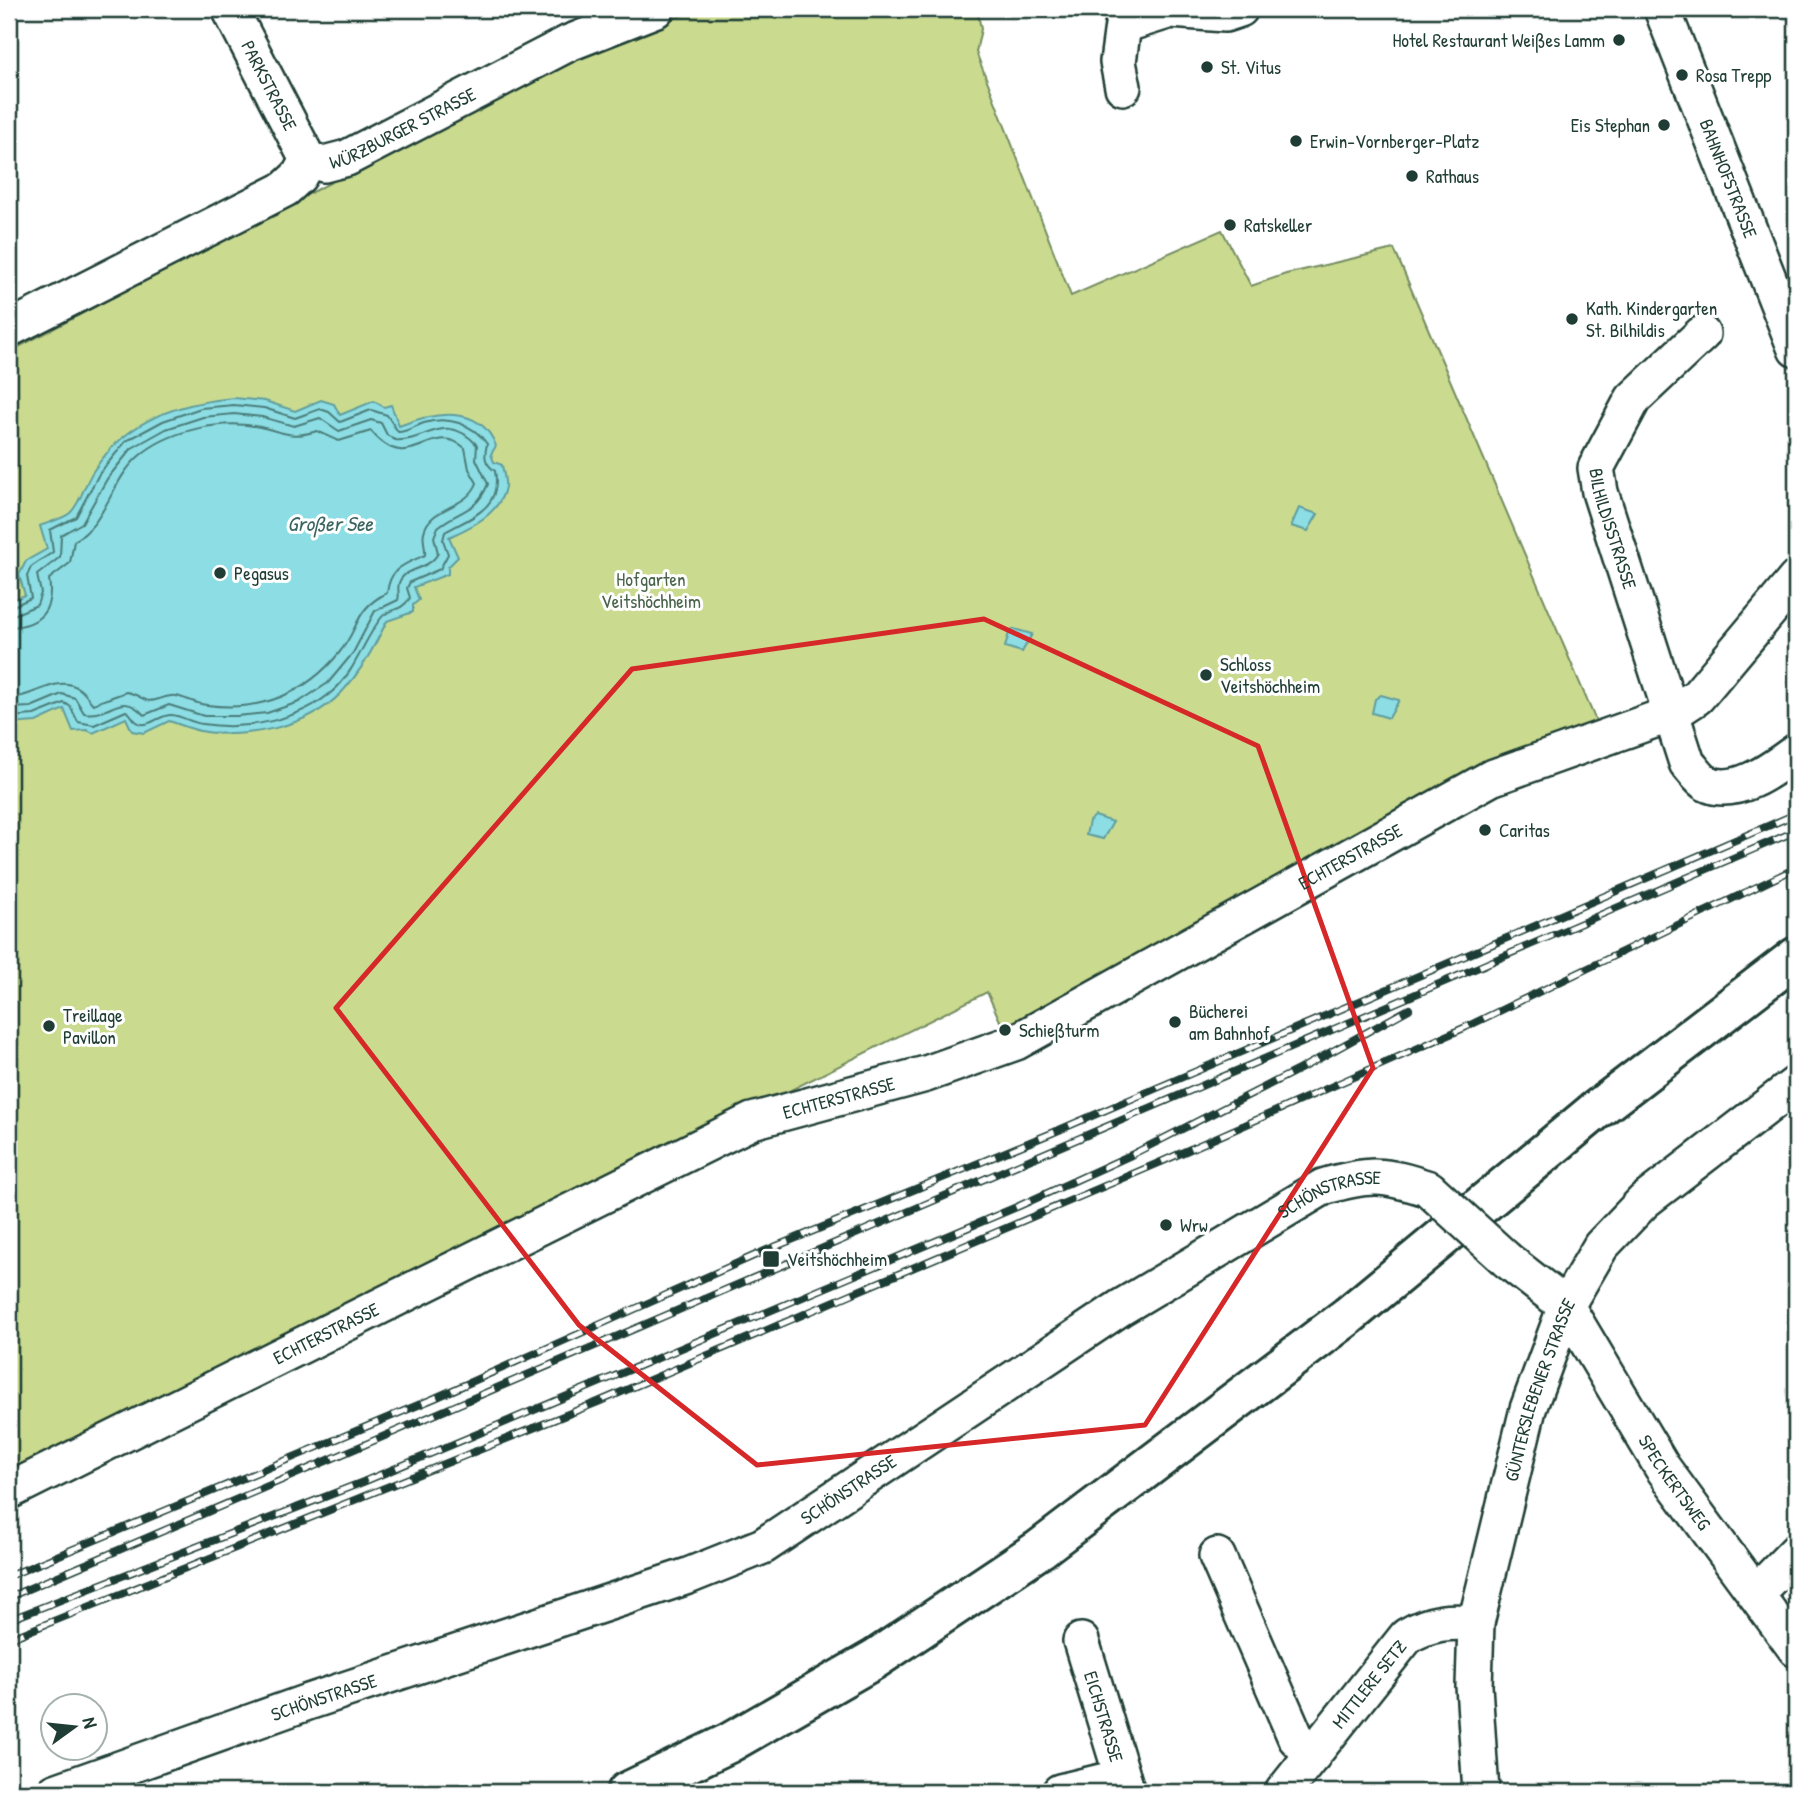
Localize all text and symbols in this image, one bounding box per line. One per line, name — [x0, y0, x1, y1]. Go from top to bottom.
place label: Hotel Restaurant Weißes Lamm — [1392, 27, 1605, 53]
marker: Hotel Restaurant Weißes Lamm — [1611, 32, 1627, 48]
street label: PARKSTRASSE — [235, 36, 304, 136]
place label: St. Vitus — [1221, 54, 1281, 80]
marker: St. Vitus — [1199, 59, 1215, 75]
place label: Rosa Trepp — [1696, 62, 1771, 88]
marker: Rosa Trepp — [1674, 67, 1690, 83]
street label: WÜRZBURGER STRASSE — [326, 80, 481, 175]
place label: Eis Stephan — [1571, 112, 1650, 138]
street label: BAHNHOFSTRASSE — [1694, 115, 1764, 242]
marker: Eis Stephan — [1656, 117, 1672, 133]
place label: Erwin-Vornberger-Platz — [1310, 128, 1479, 154]
marker: Erwin-Vornberger-Platz — [1288, 133, 1304, 149]
place label: Rathaus — [1426, 163, 1479, 189]
marker: Rathaus — [1404, 168, 1420, 184]
place label: Ratskeller — [1244, 212, 1313, 238]
marker: Ratskeller — [1222, 217, 1238, 233]
place label: Kath. Kindergarten St. Bilhildis — [1586, 295, 1717, 343]
marker: Kath. Kindergarten St. Bilhildis — [1564, 311, 1580, 327]
street label: BILHILDISSTRASSE — [1583, 466, 1644, 593]
water label: Großer See — [287, 509, 374, 538]
place label: Pegasus — [234, 560, 289, 586]
marker: Pegasus — [212, 565, 228, 581]
park label: Hofgarten Veitshöchheim — [601, 566, 701, 614]
place label: Schloss Veitshöchheim — [1220, 651, 1320, 699]
marker: Schloss Veitshöchheim — [1198, 667, 1214, 683]
street label: ECHTERSTRASSE — [1293, 817, 1407, 896]
place label: Caritas — [1499, 817, 1550, 843]
marker: Caritas — [1477, 822, 1493, 838]
place label: Bücherei am Bahnhof — [1189, 998, 1270, 1046]
place label: Treillage Pavillon — [63, 1002, 123, 1050]
marker: Bücherei am Bahnhof — [1167, 1014, 1183, 1030]
place label: Schießturm — [1019, 1017, 1099, 1043]
marker: Treillage Pavillon — [41, 1018, 57, 1034]
marker: Schießturm — [997, 1022, 1013, 1038]
street label: ECHTERSTRASSE — [780, 1070, 898, 1125]
street label: SCHÖNSTRASSE — [1272, 1164, 1382, 1224]
place label: Wrw — [1180, 1212, 1208, 1238]
marker: Wrw — [1158, 1217, 1174, 1233]
place label: Veitshöchheim — [787, 1246, 887, 1272]
marker: Veitshöchheim — [761, 1249, 781, 1269]
street label: GÜNTERSLEBENER STRASSE — [1498, 1293, 1581, 1484]
street label: ECHTERSTRASSE — [269, 1296, 384, 1370]
street label: SPECKERTSWEG — [1633, 1430, 1717, 1535]
street label: SCHÖNSTRASSE — [795, 1448, 902, 1531]
street label: MITTLERE SETZ — [1326, 1634, 1412, 1734]
street label: SCHÖNSTRASSE — [267, 1667, 381, 1727]
street label: EICHSTRASSE — [1078, 1668, 1130, 1766]
north arrow — [38, 1692, 108, 1762]
text: N — [77, 1714, 104, 1731]

